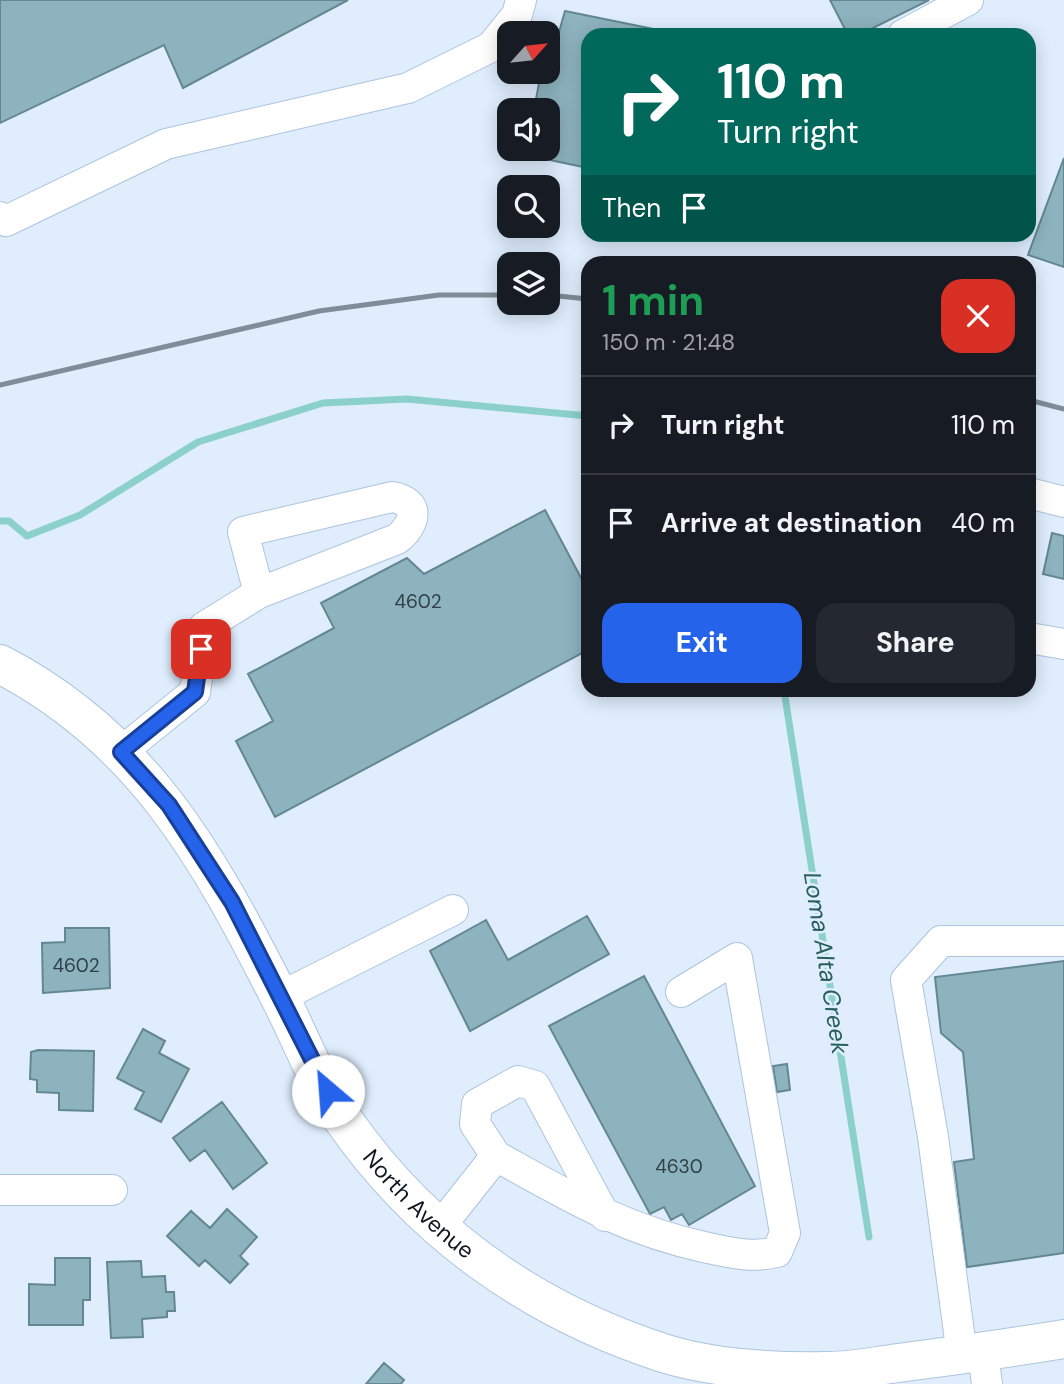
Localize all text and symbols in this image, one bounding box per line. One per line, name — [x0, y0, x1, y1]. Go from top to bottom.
north arrow — [497, 21, 560, 84]
map controls — [497, 21, 560, 315]
text: 110 m — [717, 49, 845, 113]
icon: right — [602, 56, 693, 147]
button: sound — [497, 98, 560, 161]
text: Turn right — [717, 111, 859, 153]
button: search — [497, 175, 560, 238]
icon: arrive — [675, 189, 713, 227]
text: Then — [602, 191, 661, 225]
button: layers — [497, 252, 560, 315]
text: 1 min — [602, 273, 704, 328]
button: close — [941, 279, 1015, 353]
text: 150 m · 21:48 — [602, 327, 735, 357]
icon: right — [602, 406, 640, 444]
text: Turn right — [661, 408, 785, 442]
text: 110 m — [951, 408, 1015, 442]
icon: arrive — [602, 504, 640, 542]
text: Arrive at destination — [661, 506, 922, 540]
text: 40 m — [951, 506, 1015, 540]
house number: 4602 — [394, 589, 442, 614]
button: Exit — [602, 603, 802, 683]
button: Share — [816, 603, 1015, 683]
pin — [171, 619, 231, 679]
icon: arrive — [182, 630, 220, 668]
water label: Loma Alta Creek — [797, 870, 856, 1057]
house number: 4602 — [52, 953, 100, 978]
position arrow — [291, 1054, 365, 1128]
street label: North Avenue — [356, 1143, 480, 1265]
house number: 4630 — [655, 1154, 703, 1179]

